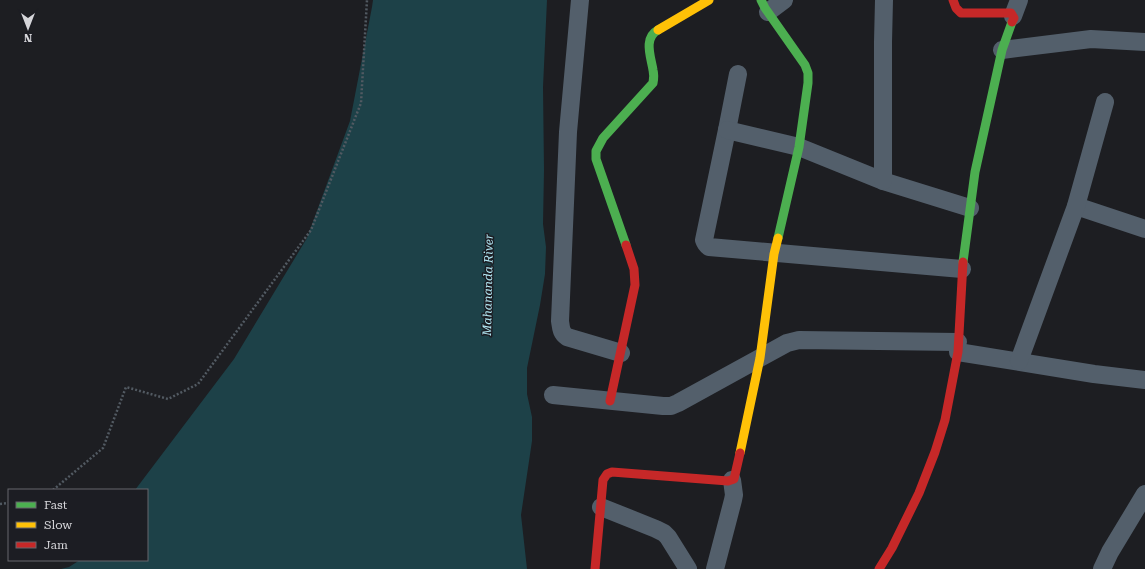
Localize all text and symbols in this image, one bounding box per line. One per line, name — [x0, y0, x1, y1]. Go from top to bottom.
north arrow — [8, 8, 48, 48]
text: N — [23, 31, 32, 44]
water label: Mahananda River — [480, 234, 496, 337]
legend — [8, 489, 148, 561]
text: Fast — [44, 498, 68, 512]
text: Slow — [44, 518, 72, 532]
text: Jam — [44, 538, 68, 552]

